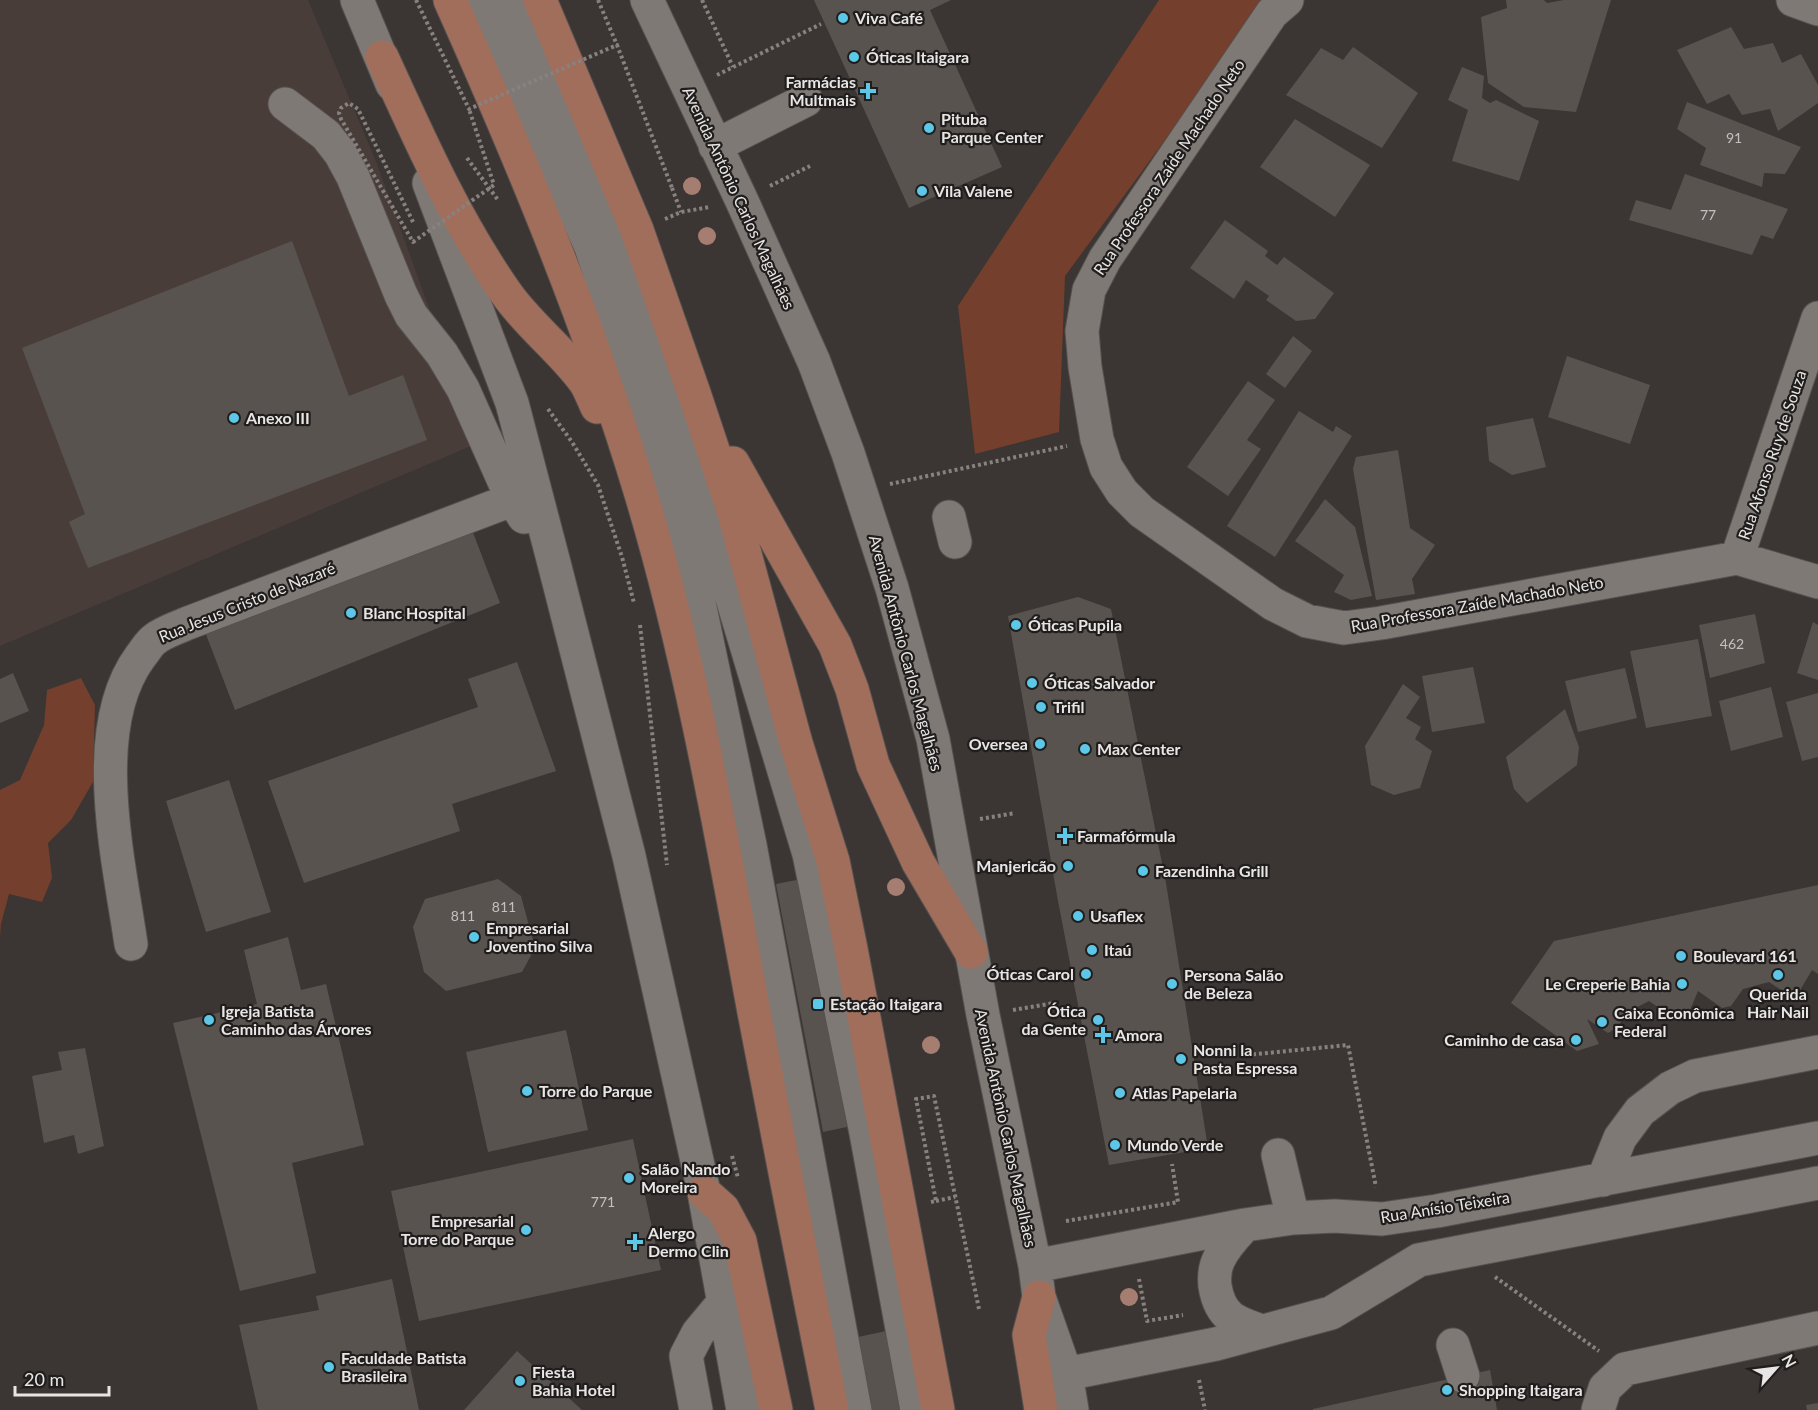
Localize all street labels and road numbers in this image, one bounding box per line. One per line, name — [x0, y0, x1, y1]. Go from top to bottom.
street label: Rua Professora Zaíde Machado Neto — [1089, 55, 1248, 278]
street label: Avenida Antônio Carlos Magalhães — [679, 83, 800, 312]
street label: Rua Afonso Ruy de Souza — [1734, 368, 1809, 542]
street label: Avenida Antônio Carlos Magalhães — [866, 533, 947, 773]
street label: Rua Jesus Cristo de Nazaré — [156, 557, 338, 646]
street label: Rua Professora Zaíde Machado Neto — [1349, 572, 1605, 635]
street label: Avenida Antônio Carlos Magalhães — [972, 1007, 1041, 1249]
street label: Rua Anísio Teixeira — [1379, 1187, 1511, 1226]

